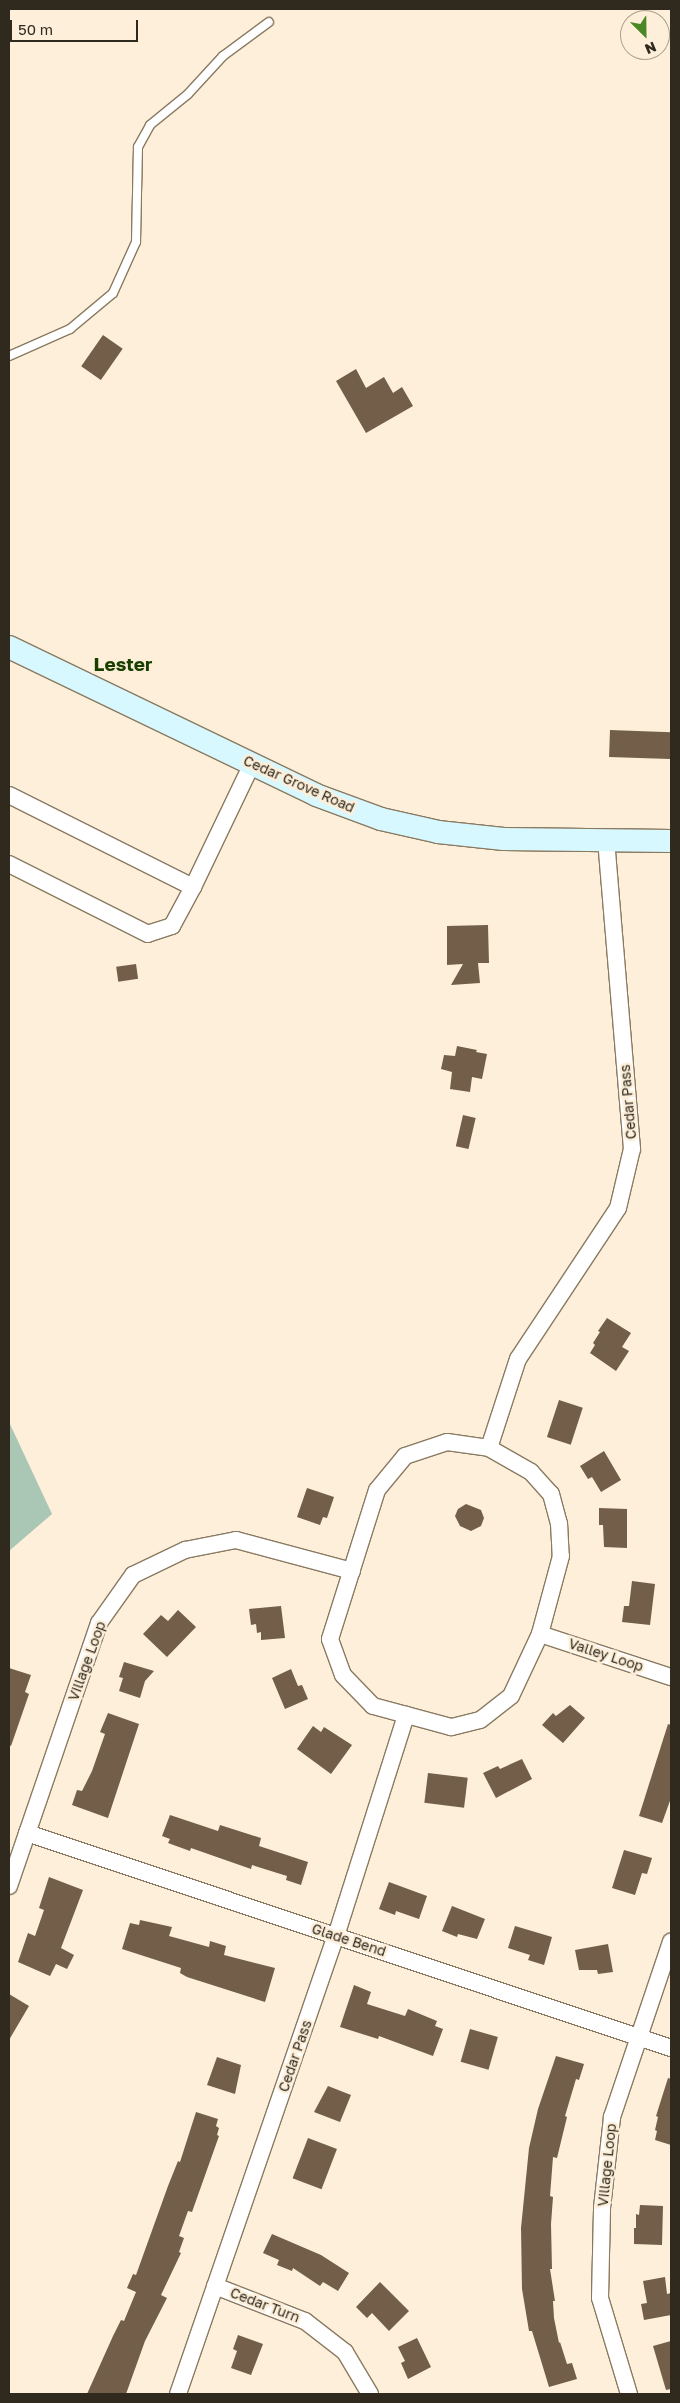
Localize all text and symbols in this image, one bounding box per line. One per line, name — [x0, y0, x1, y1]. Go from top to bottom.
scale bar — [12, 10, 140, 42]
north arrow — [620, 10, 670, 60]
text: 50 m — [18, 20, 53, 38]
text: N — [642, 38, 659, 58]
district label: Lester — [94, 653, 152, 675]
street label: Cedar Grove Road — [241, 752, 357, 816]
street label: Cedar Pass — [616, 1064, 640, 1140]
street label: Village Loop — [65, 1619, 109, 1703]
street label: Valley Loop — [566, 1635, 646, 1675]
street label: Glade Bend — [310, 1920, 388, 1960]
street label: Cedar Pass — [275, 2018, 315, 2094]
street label: Village Loop — [594, 2123, 620, 2207]
street label: Cedar Turn — [228, 2284, 302, 2326]

